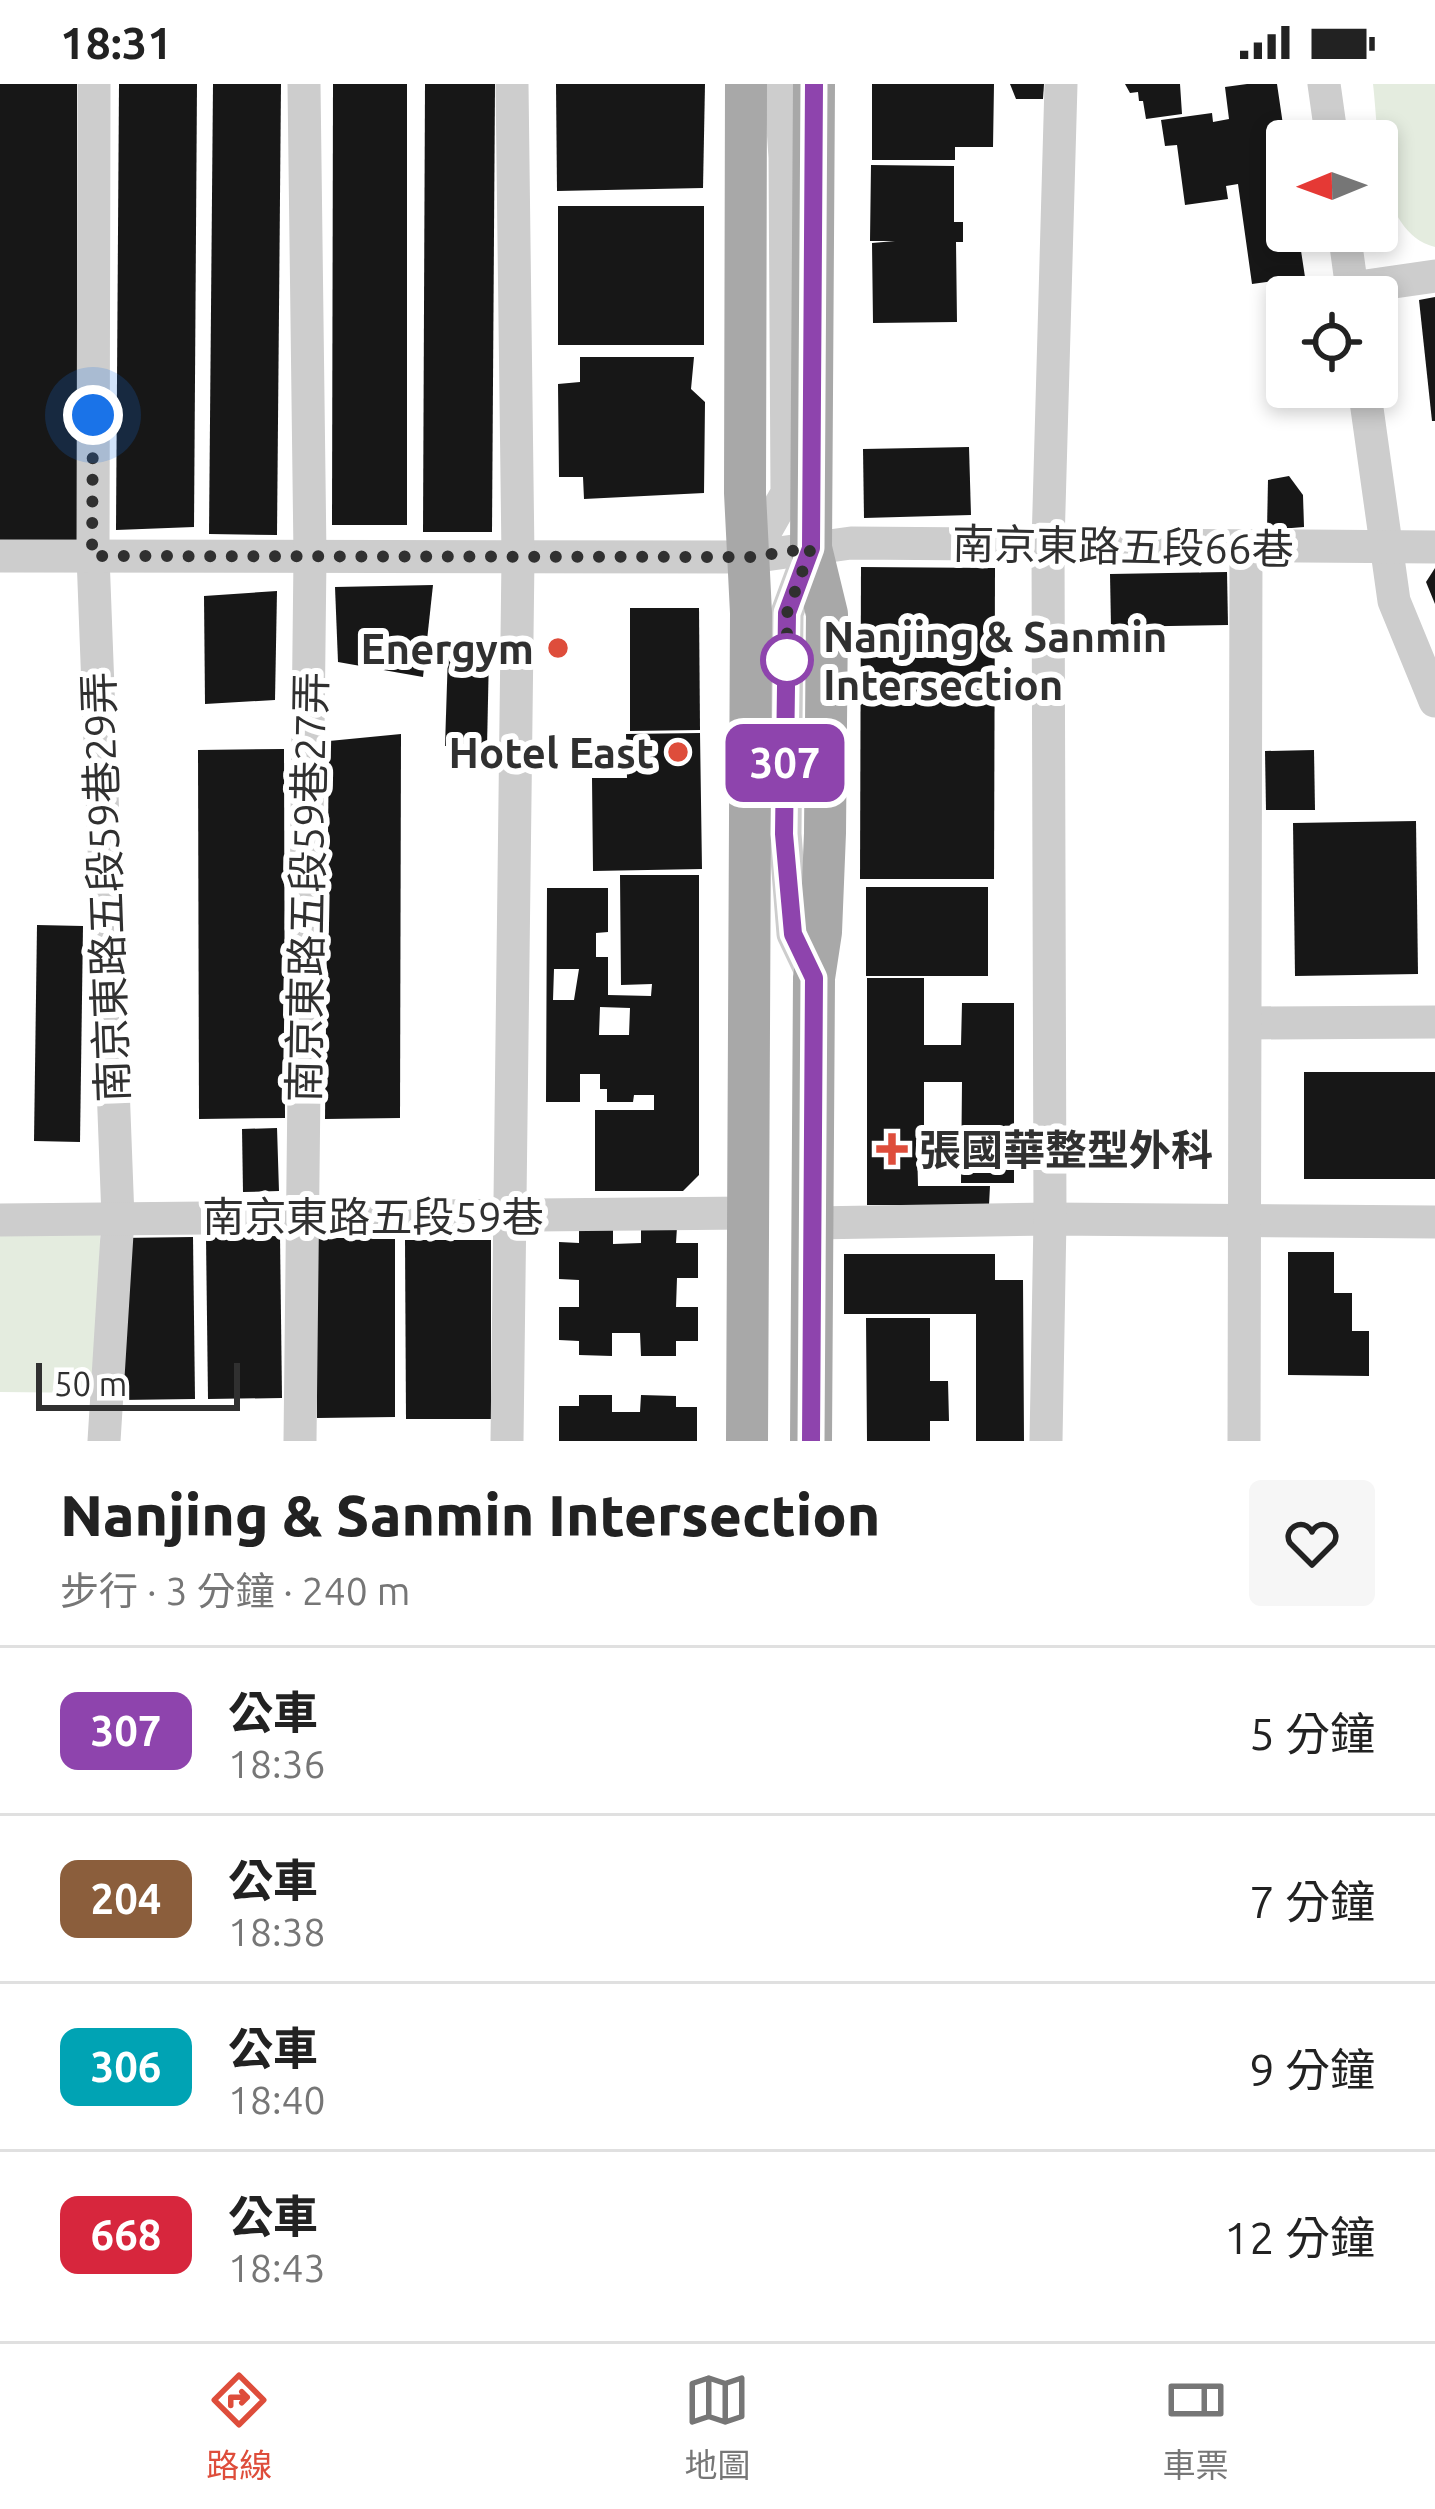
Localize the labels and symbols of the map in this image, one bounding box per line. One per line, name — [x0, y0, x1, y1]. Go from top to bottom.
north arrow — [1266, 120, 1398, 252]
your location — [63, 385, 123, 445]
street label: 南京東路五段66巷 — [952, 520, 1294, 572]
place label: Nanjing & Sanmin Intersection — [823, 613, 1167, 708]
place label: Energym — [361, 625, 534, 672]
marker: Energym — [545, 635, 571, 661]
marker: Nanjing & Sanmin Intersection — [762, 635, 812, 685]
street label: 南京東路五段59巷29弄 — [74, 671, 136, 1103]
street label: 南京東路五段59巷27弄 — [280, 671, 334, 1103]
line badge: 307 — [716, 724, 854, 802]
place label: Hotel East — [449, 729, 654, 776]
marker: Hotel East — [665, 739, 691, 765]
place label: 張國華整型外科 — [919, 1126, 1213, 1173]
marker: 張國華整型外科 — [876, 1133, 908, 1165]
street label: 南京東路五段59巷 — [202, 1193, 544, 1240]
scale bar — [36, 1357, 240, 1410]

